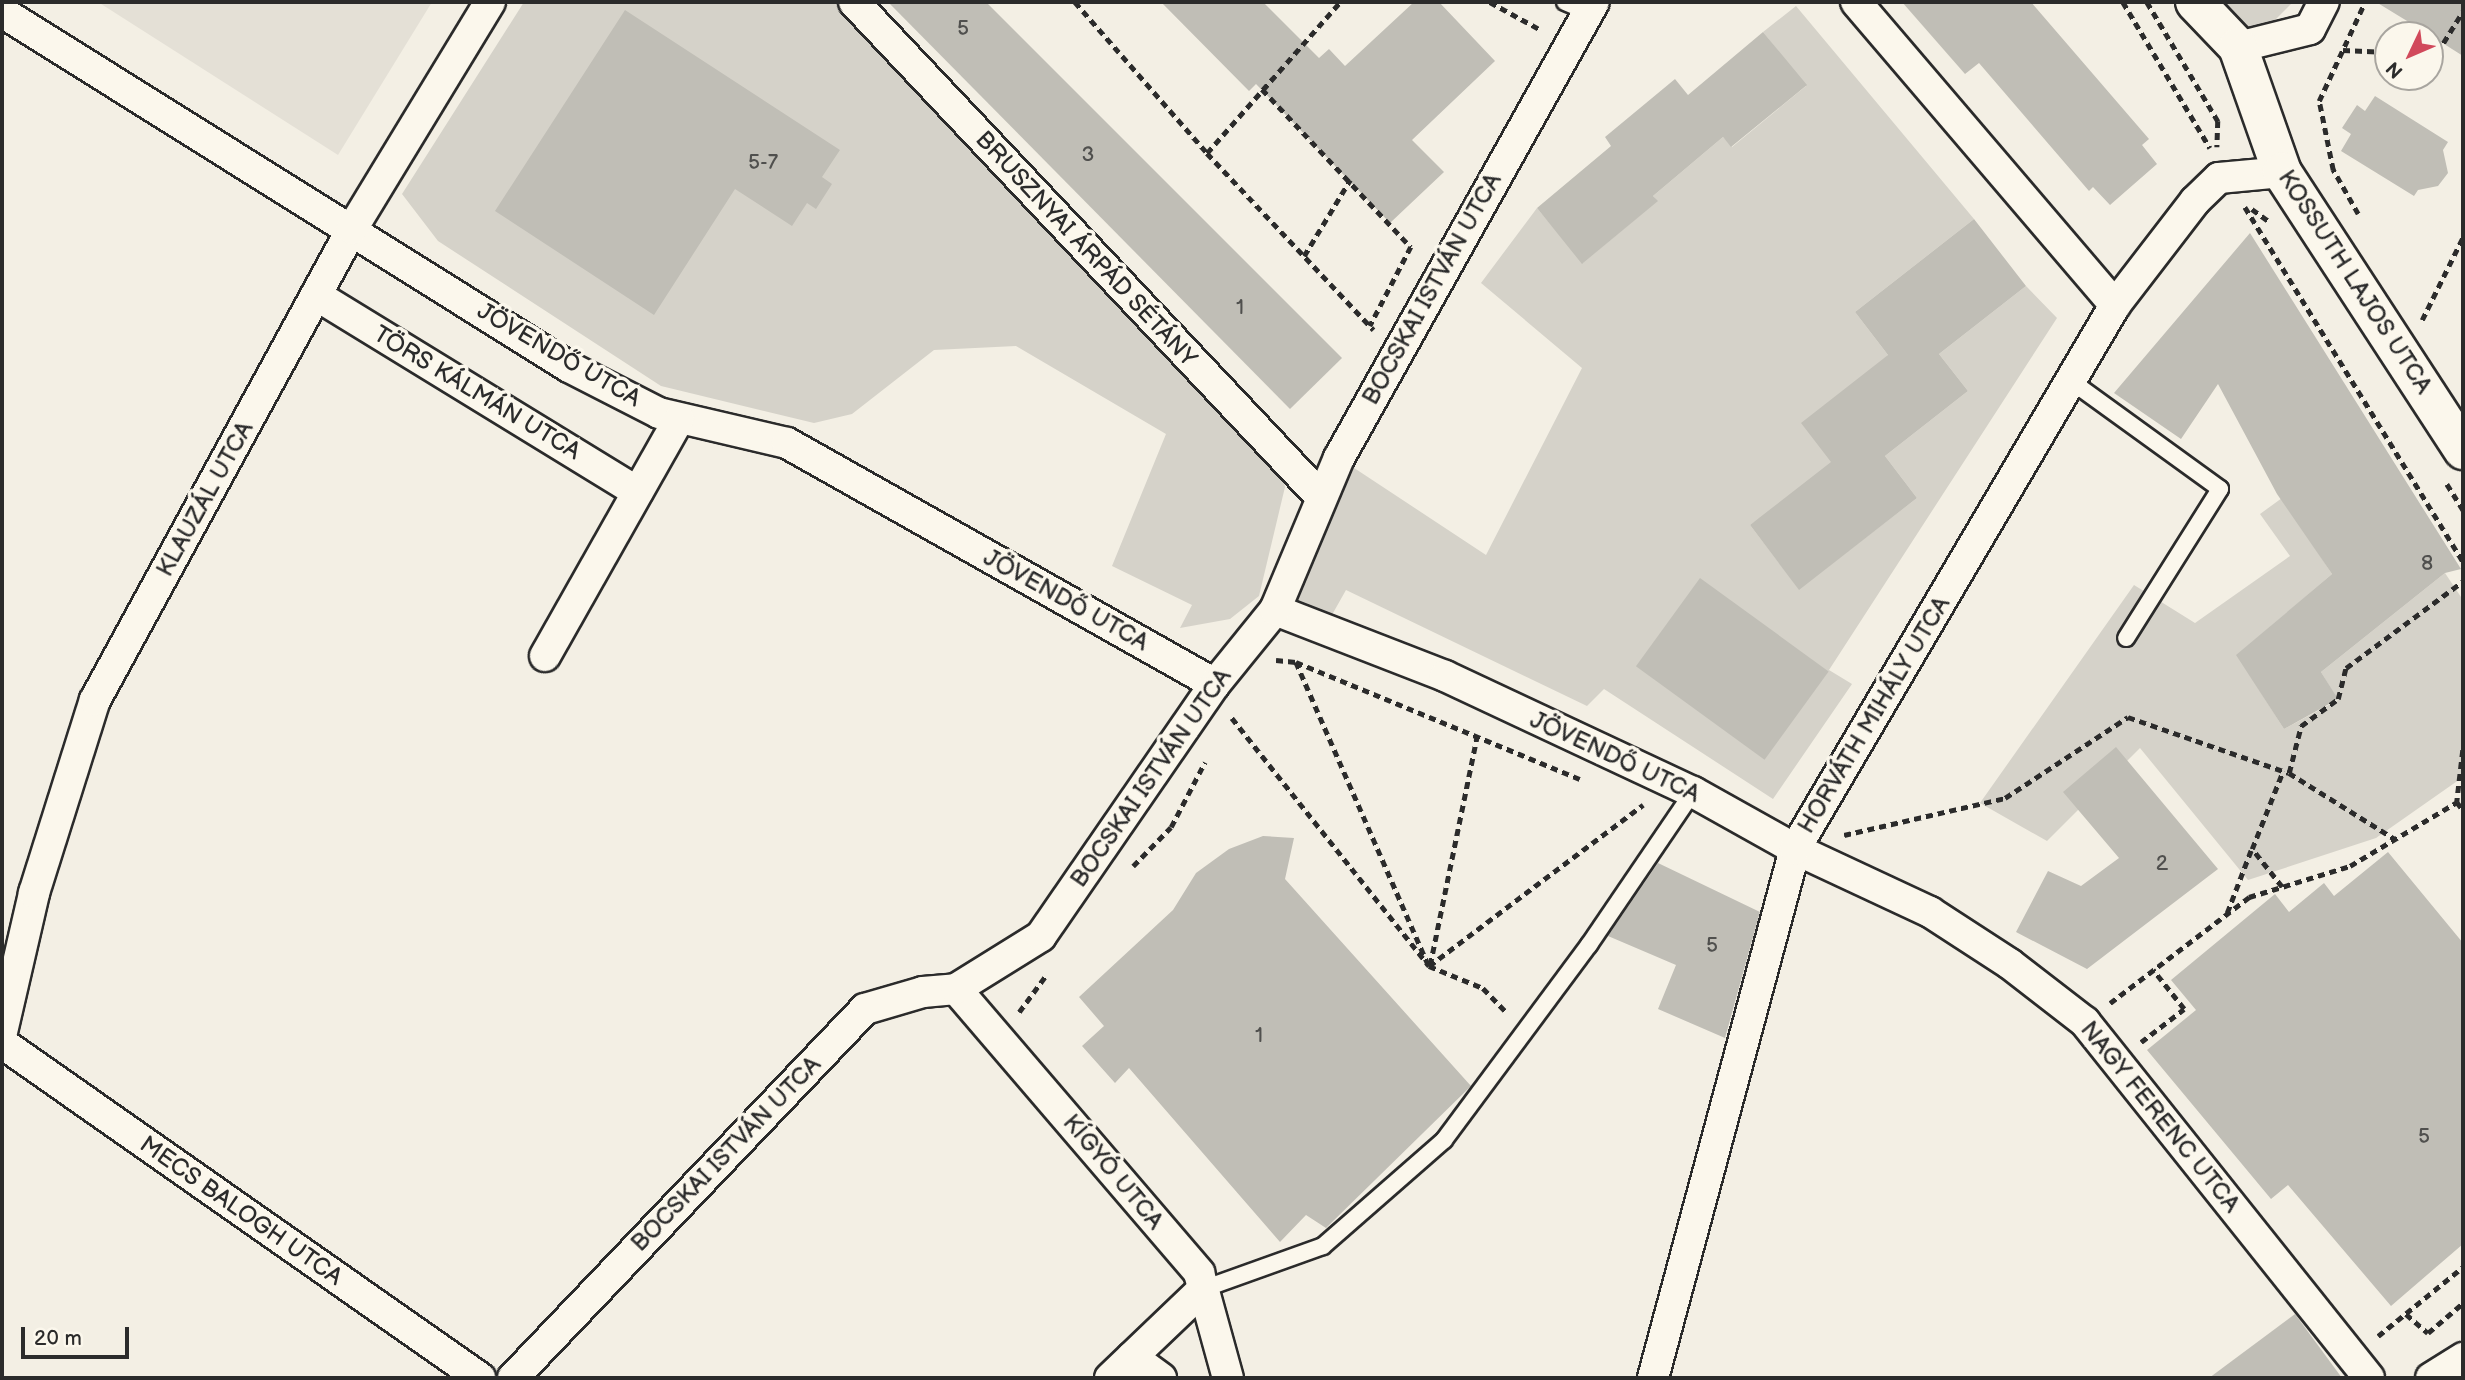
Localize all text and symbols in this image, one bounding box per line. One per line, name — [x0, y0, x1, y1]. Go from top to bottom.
house number: 5 — [957, 16, 969, 42]
north arrow — [2374, 21, 2444, 91]
text: N — [2382, 56, 2408, 83]
street label: BRUSZNYAI ÁRPÁD SÉTÁNY — [969, 125, 1203, 373]
house number: 3 — [1082, 142, 1094, 168]
house number: 5-7 — [748, 150, 778, 176]
street label: KOSSUTH LAJOS UTCA — [2272, 165, 2438, 399]
street label: BOCSKAI ISTVÁN UTCA — [1356, 168, 1508, 410]
house number: 1 — [1236, 295, 1244, 321]
street label: JÖVENDŐ UTCA — [472, 297, 646, 413]
street label: TÖRS KÁLMÁN UTCA — [368, 320, 586, 466]
street label: KLAUZÁL UTCA — [150, 416, 260, 582]
street label: JÖVENDŐ UTCA — [979, 543, 1153, 657]
house number: 8 — [2421, 551, 2433, 577]
street label: HORVÁTH MIHÁLY UTCA — [1792, 591, 1956, 839]
street label: BOCSKAI ISTVÁN UTCA — [1064, 663, 1238, 893]
street label: JÖVENDŐ UTCA — [1526, 705, 1704, 809]
house number: 2 — [2156, 851, 2168, 877]
house number: 5 — [1706, 933, 1718, 959]
street label: NAGY FERENC UTCA — [2074, 1016, 2246, 1218]
house number: 1 — [1255, 1023, 1263, 1049]
street label: BOCSKAI ISTVÁN UTCA — [625, 1050, 827, 1258]
street label: KÍGYÓ UTCA — [1057, 1109, 1169, 1235]
house number: 5 — [2418, 1124, 2430, 1150]
street label: MECS BALOGH UTCA — [134, 1130, 348, 1292]
scale bar — [24, 1314, 133, 1358]
text: 20 m — [34, 1326, 82, 1351]

